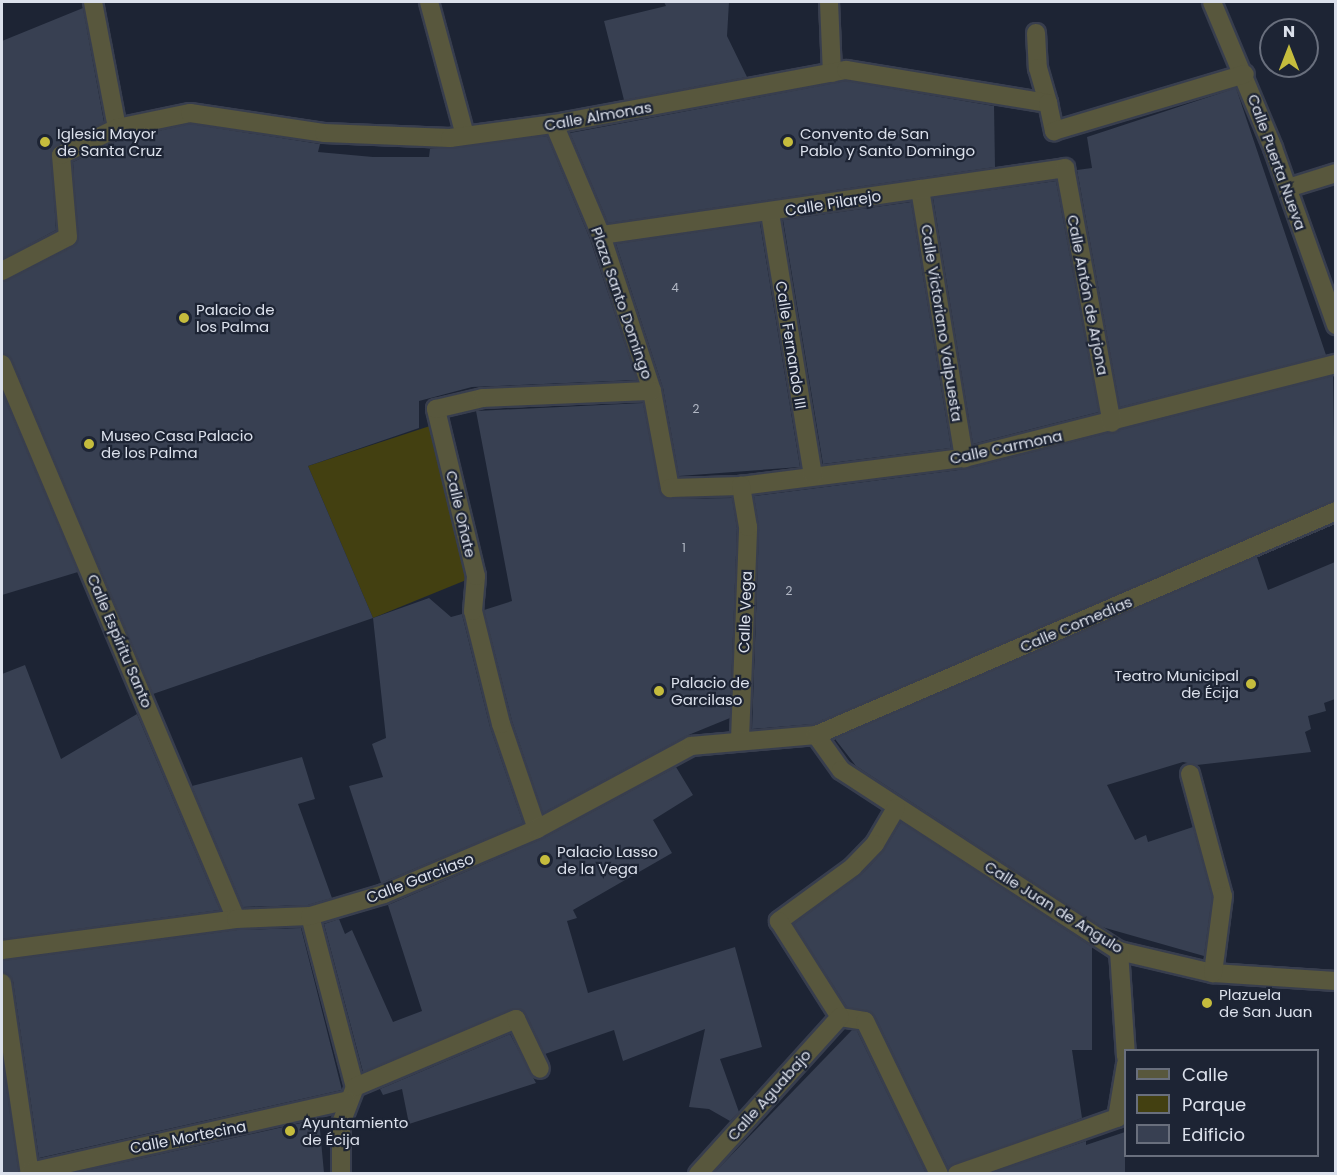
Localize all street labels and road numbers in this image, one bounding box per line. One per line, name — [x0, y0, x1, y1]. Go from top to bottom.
street label: Calle Puerta Nueva — [1244, 92, 1310, 232]
street label: Calle Almonas — [543, 98, 653, 134]
street label: Calle Pilarejo — [784, 187, 882, 219]
street label: Calle Antón de Arjona — [1064, 213, 1112, 377]
street label: Calle Victoriano Valpuesta — [918, 223, 966, 423]
street label: Plaza Santo Domingo — [587, 225, 657, 381]
street label: Calle Fernando III — [772, 280, 810, 410]
street label: Calle Carmona — [948, 426, 1064, 468]
street label: Calle Oñate — [442, 469, 480, 559]
street label: Calle Espíritu Santo — [84, 571, 156, 711]
street label: Calle Vega — [735, 571, 755, 653]
street label: Calle Comedias — [1017, 592, 1135, 656]
street label: Calle Garcilaso — [364, 849, 476, 907]
street label: Calle Juan de Angulo — [981, 857, 1127, 957]
street label: Calle Aguabajo — [724, 1046, 814, 1144]
street label: Calle Mortecina — [128, 1117, 248, 1157]

